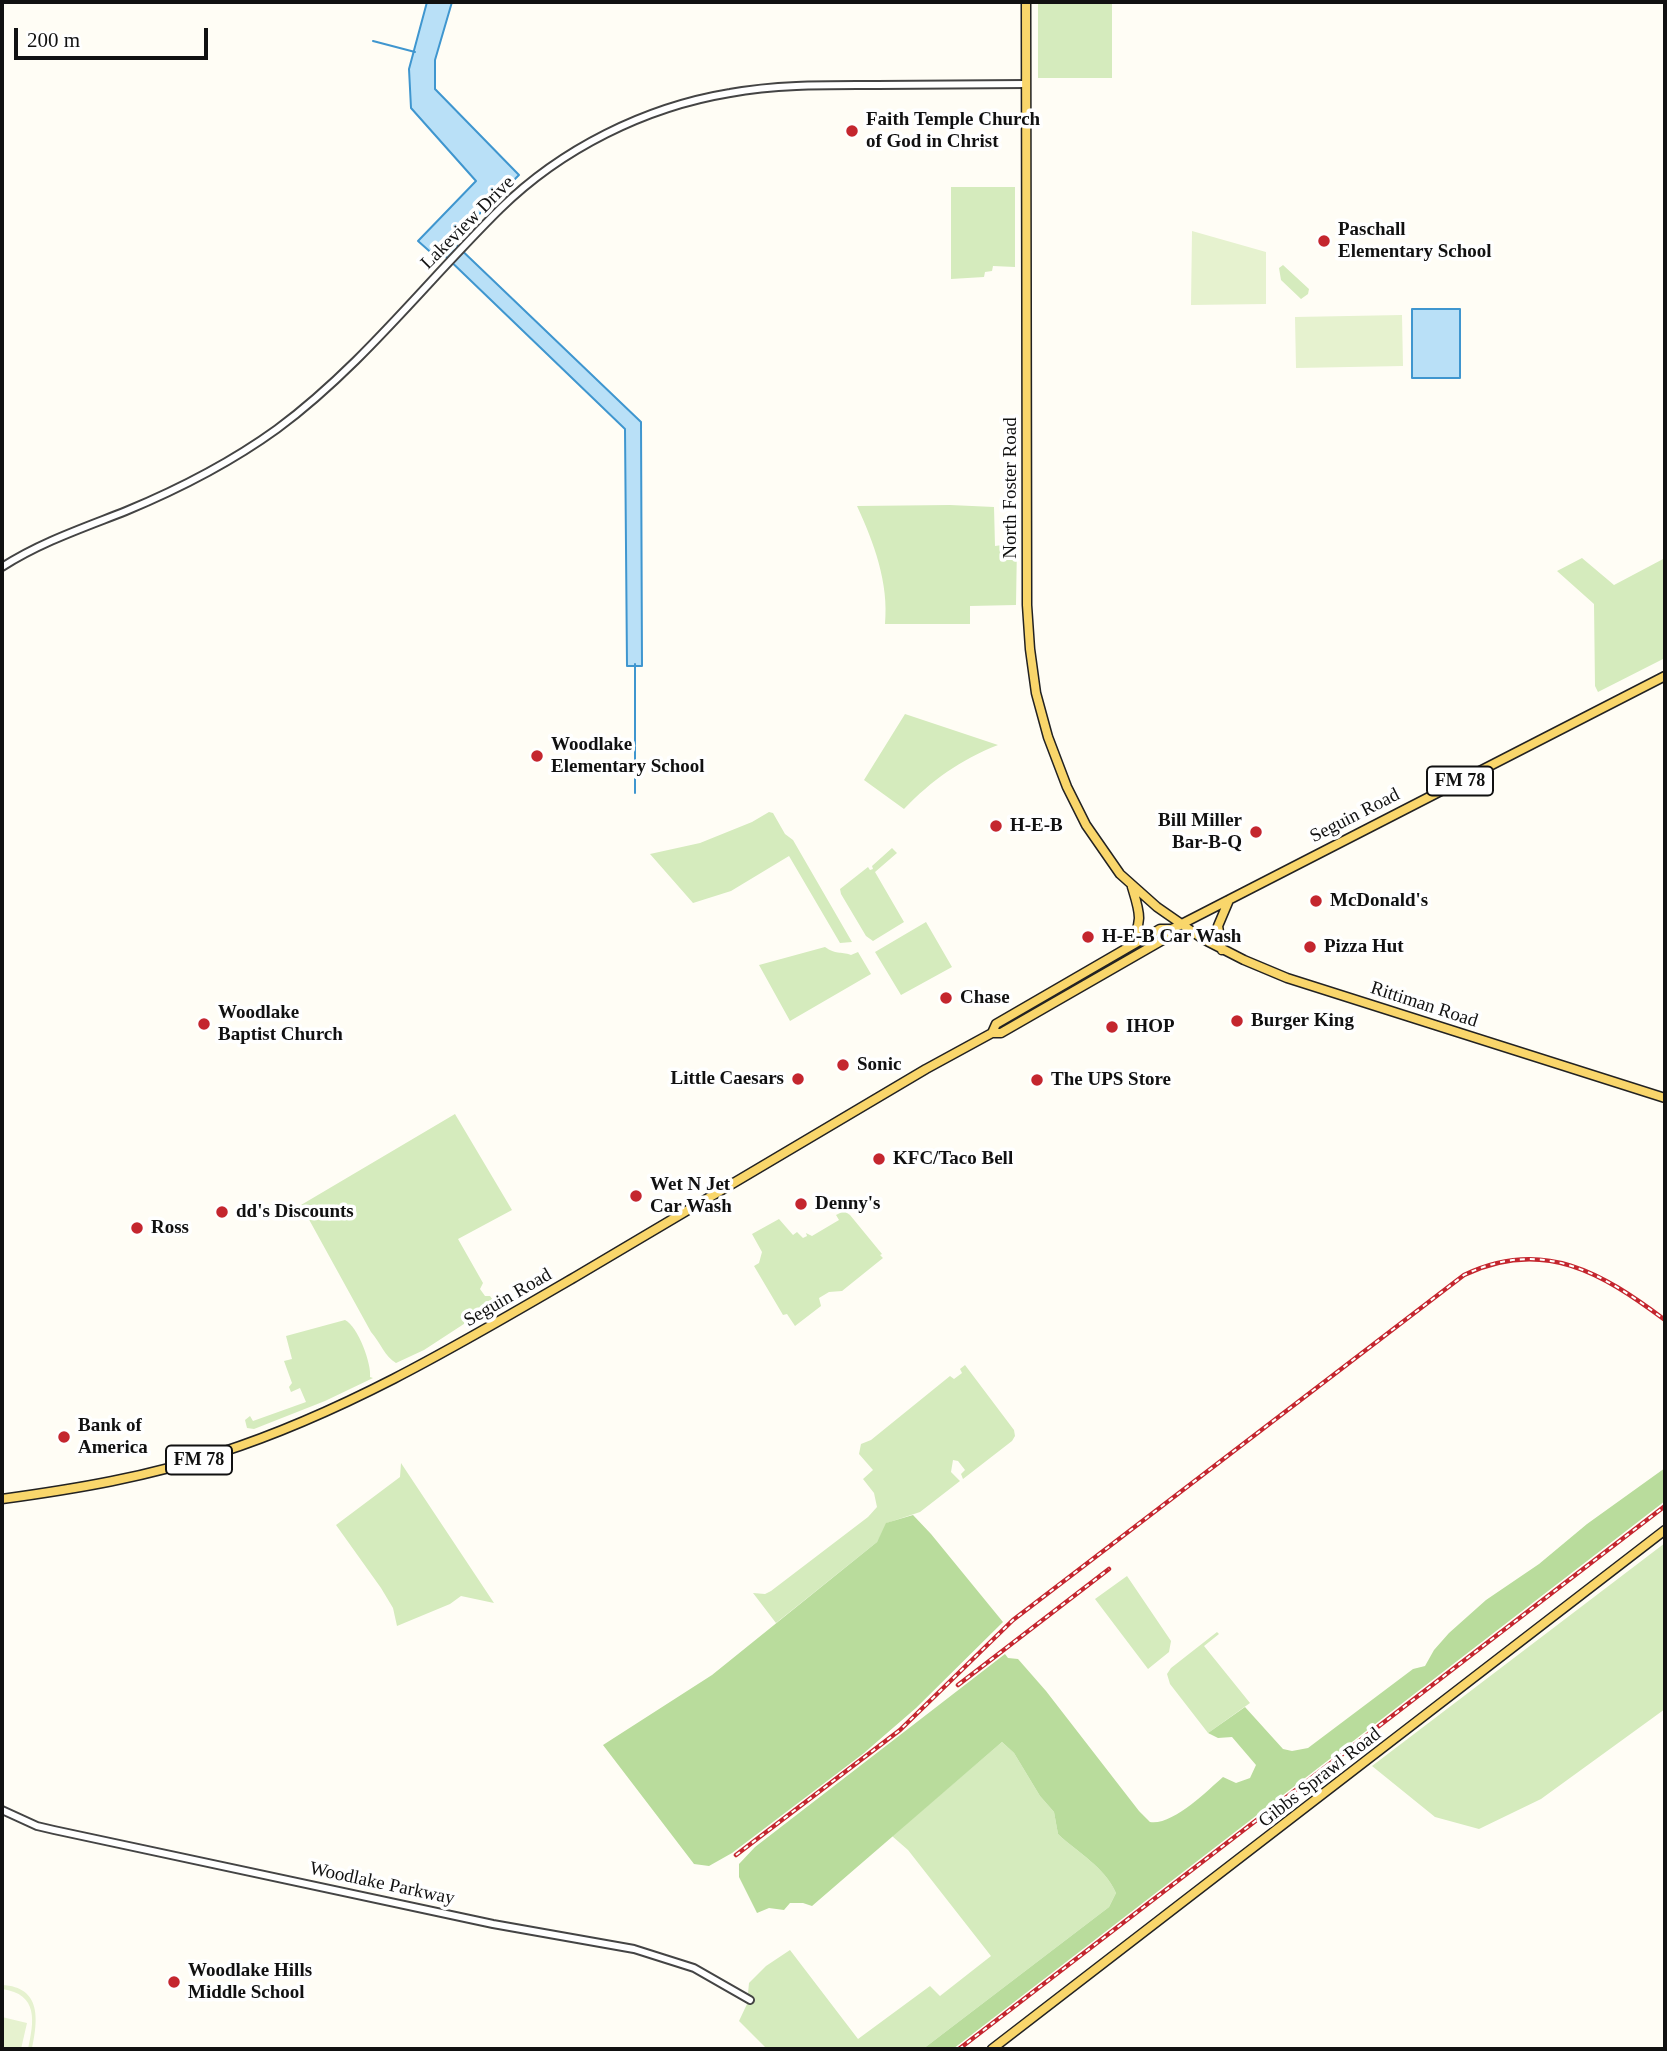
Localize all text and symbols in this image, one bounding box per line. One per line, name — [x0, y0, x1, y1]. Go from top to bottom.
scale bar — [18, 14, 212, 58]
text: 200 m — [27, 28, 80, 52]
place label: Faith Temple Church of God in Christ — [866, 109, 1040, 153]
marker: Faith Temple Church of God in Christ — [844, 123, 860, 139]
street label: Lakeview Drive — [416, 171, 520, 275]
place label: Paschall Elementary School — [1338, 219, 1492, 263]
marker: Paschall Elementary School — [1316, 233, 1332, 249]
street label: North Foster Road — [1000, 417, 1022, 559]
place label: Woodlake Elementary School — [551, 734, 705, 778]
marker: Woodlake Elementary School — [529, 748, 545, 764]
road number: FM 78 — [1427, 766, 1493, 796]
street label: Seguin Road — [1306, 784, 1404, 848]
place label: Bill Miller Bar-B-Q — [1158, 810, 1242, 854]
place label: H-E-B — [1010, 815, 1063, 837]
marker: H-E-B — [988, 818, 1004, 834]
marker: Bill Miller Bar-B-Q — [1248, 824, 1264, 840]
place label: McDonald's — [1330, 890, 1428, 912]
marker: McDonald's — [1308, 893, 1324, 909]
place label: H-E-B Car Wash — [1102, 926, 1241, 948]
marker: H-E-B Car Wash — [1080, 929, 1096, 945]
place label: Pizza Hut — [1324, 936, 1404, 958]
marker: Pizza Hut — [1302, 939, 1318, 955]
street label: Rittiman Road — [1368, 977, 1480, 1033]
place label: Chase — [960, 987, 1010, 1009]
marker: Chase — [938, 990, 954, 1006]
place label: Woodlake Baptist Church — [218, 1002, 343, 1046]
place label: Burger King — [1251, 1010, 1354, 1032]
marker: Burger King — [1229, 1013, 1245, 1029]
marker: Woodlake Baptist Church — [196, 1016, 212, 1032]
place label: IHOP — [1126, 1016, 1175, 1038]
marker: IHOP — [1104, 1019, 1120, 1035]
place label: Sonic — [857, 1054, 901, 1076]
marker: Sonic — [835, 1057, 851, 1073]
place label: Little Caesars — [671, 1068, 784, 1090]
place label: The UPS Store — [1051, 1069, 1171, 1091]
marker: Little Caesars — [790, 1071, 806, 1087]
marker: The UPS Store — [1029, 1072, 1045, 1088]
place label: KFC/Taco Bell — [893, 1148, 1013, 1170]
marker: KFC/Taco Bell — [871, 1151, 887, 1167]
place label: Wet N Jet Car Wash — [650, 1174, 732, 1218]
marker: Wet N Jet Car Wash — [628, 1188, 644, 1204]
place label: Denny's — [815, 1193, 880, 1215]
marker: Denny's — [793, 1196, 809, 1212]
place label: dd's Discounts — [236, 1201, 354, 1223]
marker: dd's Discounts — [214, 1204, 230, 1220]
place label: Ross — [151, 1217, 189, 1239]
marker: Ross — [129, 1220, 145, 1236]
street label: Seguin Road — [460, 1264, 556, 1332]
place label: Bank of America — [78, 1415, 148, 1459]
marker: Bank of America — [56, 1429, 72, 1445]
road number: FM 78 — [166, 1446, 232, 1475]
street label: Gibbs Sprawl Road — [1254, 1723, 1386, 1833]
street label: Woodlake Parkway — [307, 1857, 457, 1911]
place label: Woodlake Hills Middle School — [188, 1960, 312, 2004]
marker: Woodlake Hills Middle School — [166, 1974, 182, 1990]

